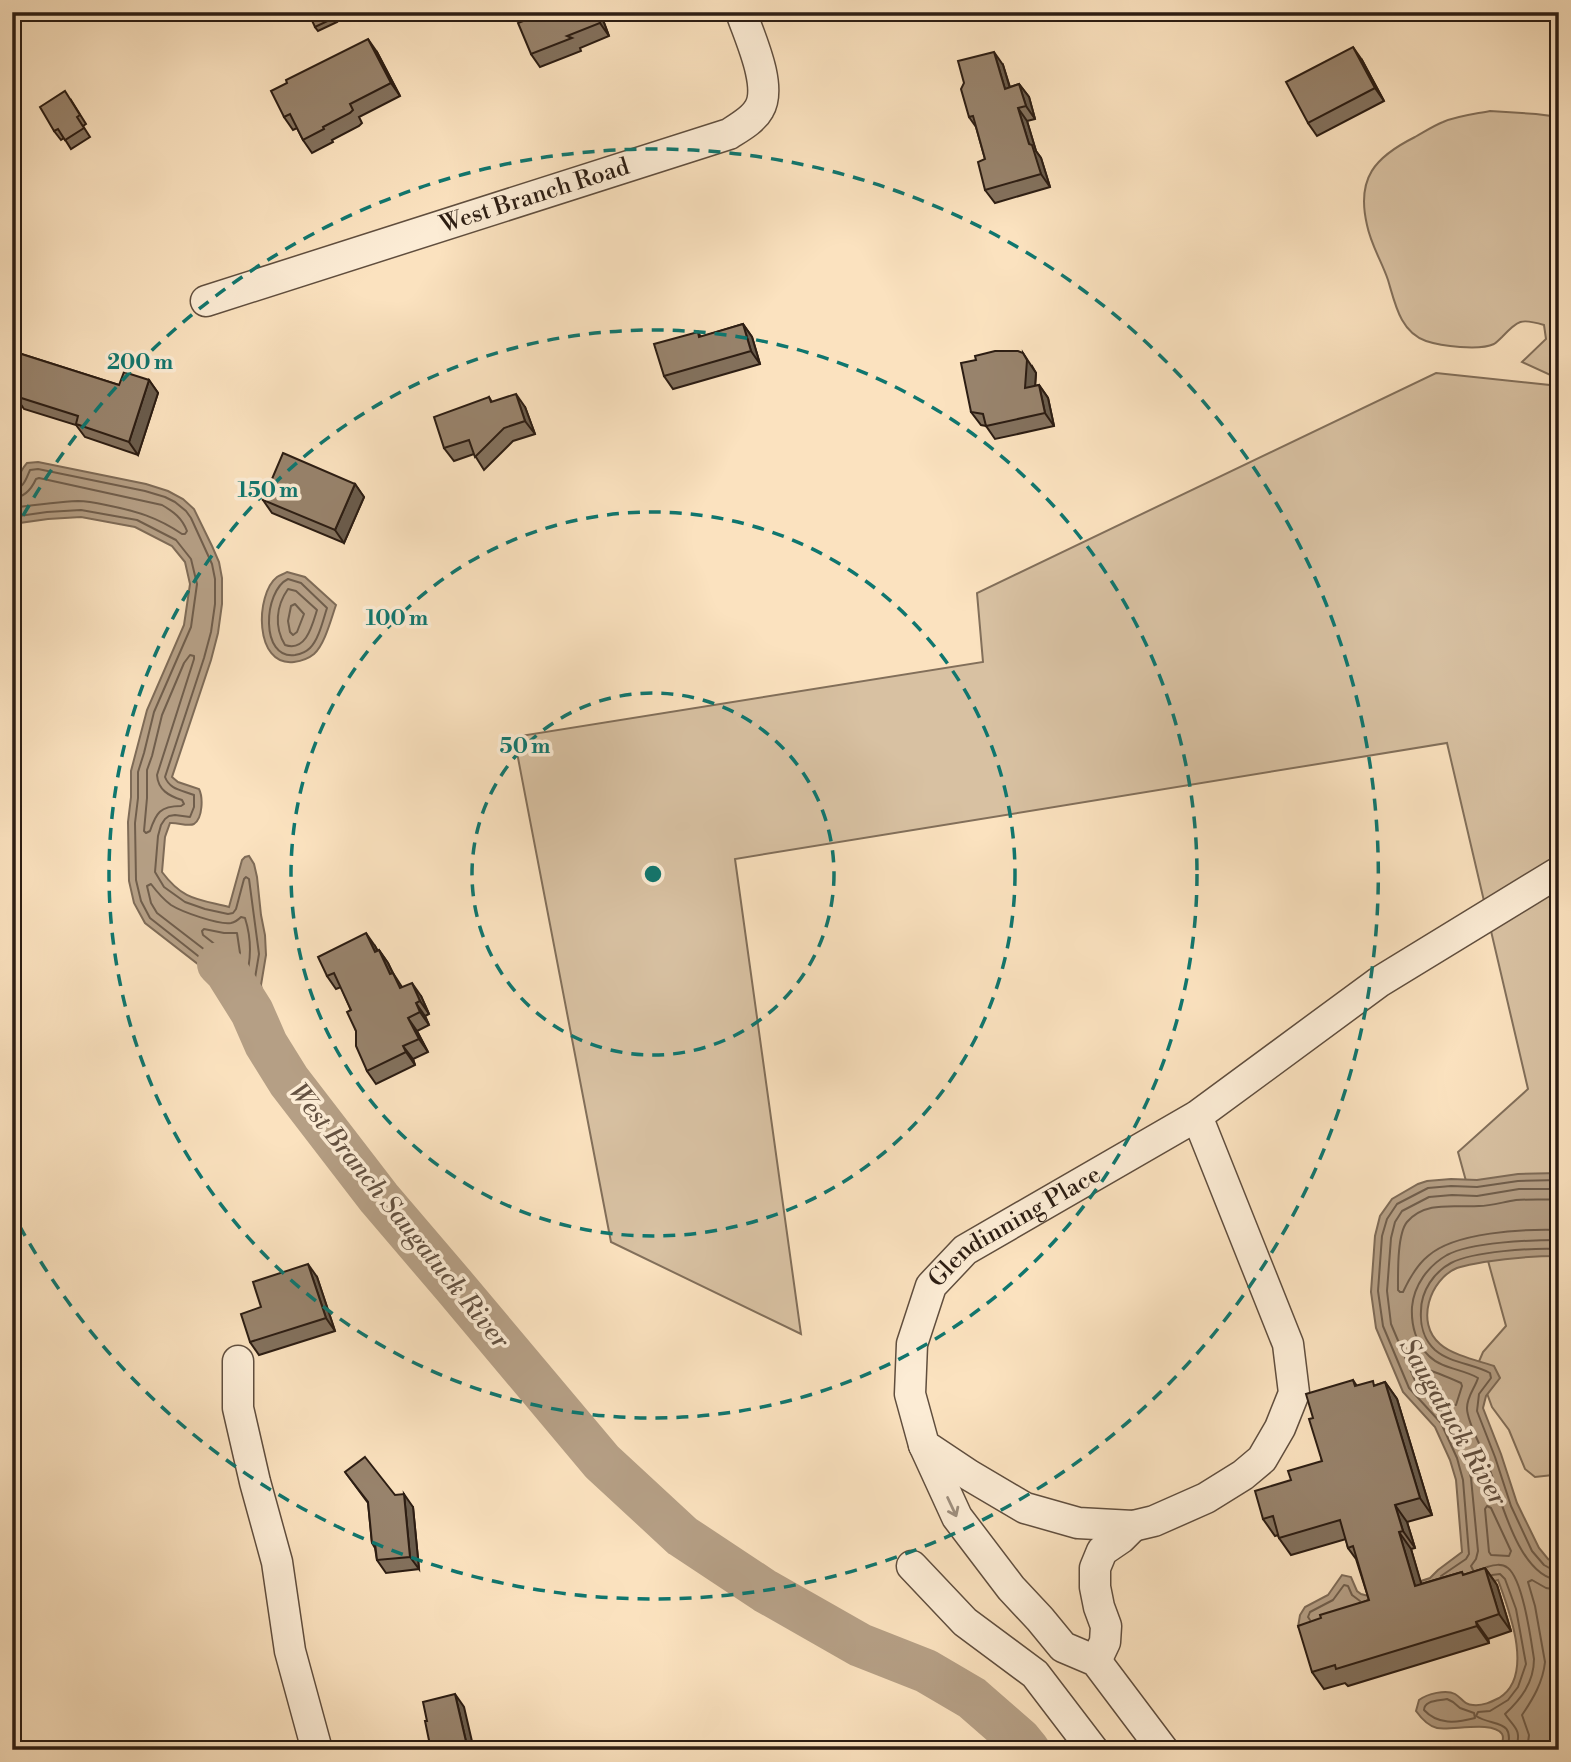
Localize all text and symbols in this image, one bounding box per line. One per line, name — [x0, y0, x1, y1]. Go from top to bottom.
street label: West Branch Road — [435, 152, 633, 241]
text: 200 m — [107, 350, 173, 376]
text: 150 m — [238, 478, 298, 504]
text: 100 m — [366, 606, 428, 632]
text: 50 m — [500, 734, 550, 760]
centre of rings — [641, 862, 665, 886]
water label: West Branch Saugatuck River — [282, 1077, 517, 1356]
street label: Glendinning Place — [922, 1160, 1106, 1294]
water label: Saugatuck River — [1392, 1333, 1514, 1512]
one-way arrow — [946, 1496, 960, 1517]

